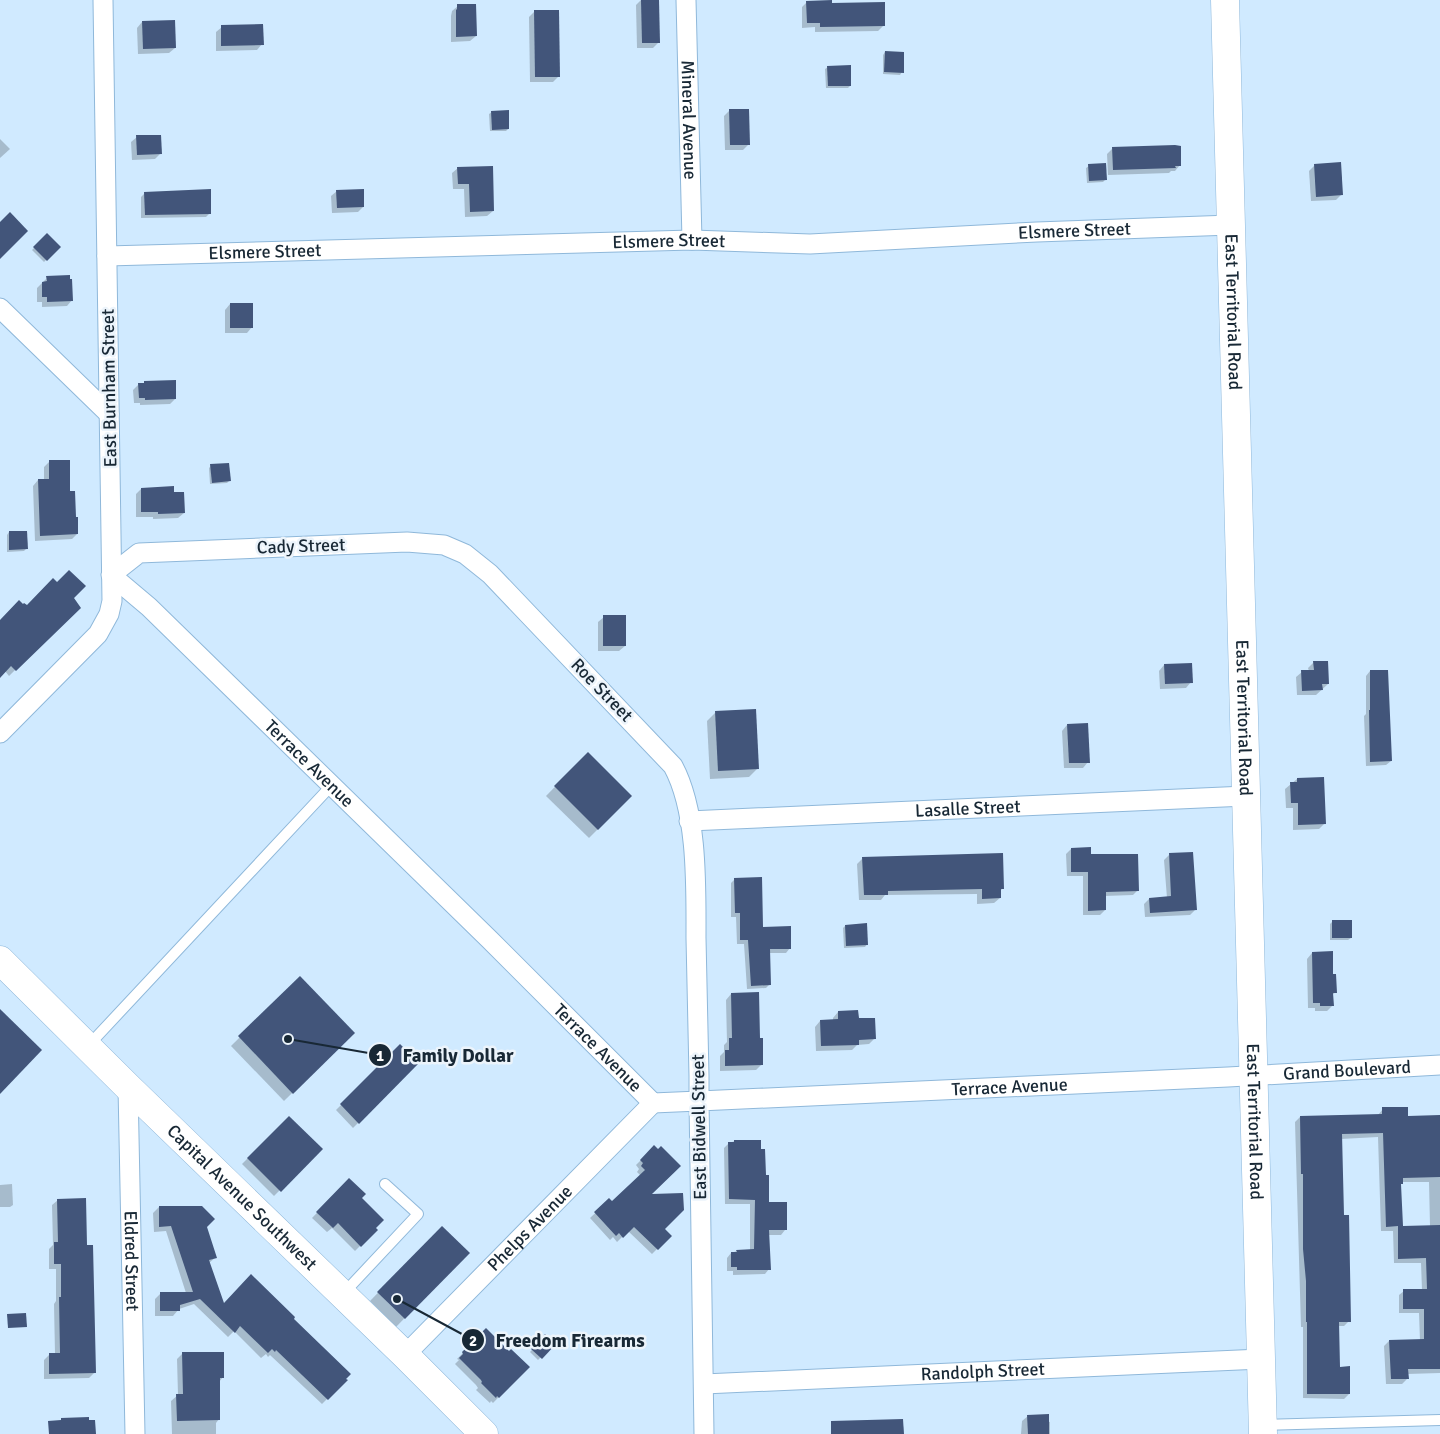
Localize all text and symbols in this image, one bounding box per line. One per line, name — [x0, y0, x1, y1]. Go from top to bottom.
street label: Mineral Avenue — [677, 60, 701, 180]
street label: Elsmere Street — [1017, 218, 1131, 244]
street label: Elsmere Street — [612, 229, 726, 253]
street label: East Territorial Road — [1220, 233, 1246, 390]
street label: Elsmere Street — [208, 239, 322, 264]
street label: East Burnham Street — [97, 308, 121, 468]
street label: Cady Street — [256, 533, 346, 559]
street label: East Territorial Road — [1231, 639, 1257, 796]
street label: Roe Street — [566, 654, 638, 726]
street label: Terrace Avenue — [260, 715, 359, 812]
street label: Lasalle Street — [915, 795, 1021, 822]
street label: Terrace Avenue — [549, 999, 647, 1097]
callout: Family Dollar — [368, 1038, 524, 1072]
street label: East Territorial Road — [1242, 1043, 1268, 1200]
text: Family Dollar — [402, 1044, 514, 1068]
text: 1 — [376, 1047, 384, 1065]
street label: East Bidwell Street — [687, 1054, 711, 1200]
street label: Grand Boulevard — [1283, 1056, 1412, 1085]
street label: Terrace Avenue — [951, 1073, 1068, 1101]
street label: Capital Avenue Southwest — [162, 1120, 322, 1275]
street label: Phelps Avenue — [483, 1180, 577, 1276]
street label: Eldred Street — [119, 1210, 144, 1312]
callout: Freedom Firearms — [460, 1323, 654, 1357]
text: Freedom Firearms — [495, 1329, 645, 1353]
text: 2 — [469, 1332, 477, 1350]
street label: Randolph Street — [920, 1358, 1045, 1385]

